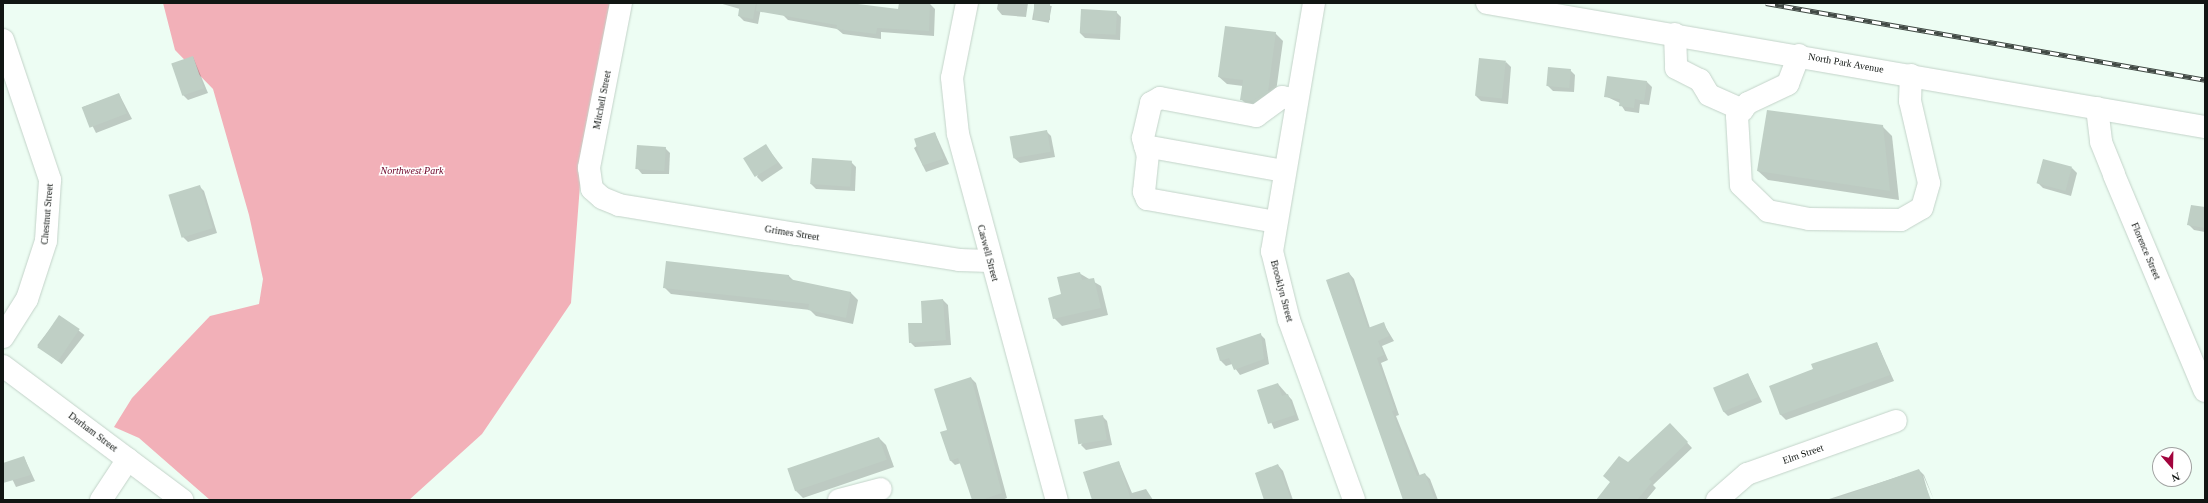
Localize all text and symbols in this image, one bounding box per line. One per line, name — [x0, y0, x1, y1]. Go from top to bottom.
street label: North Park Avenue — [1807, 50, 1885, 76]
street label: Mitchell Street — [590, 70, 614, 130]
park label: Northwest Park — [380, 165, 444, 177]
street label: Chestnut Street — [38, 183, 56, 245]
street label: Florence Street — [2129, 221, 2163, 281]
street label: Grimes Street — [764, 223, 820, 243]
street label: Caswell Street — [975, 223, 1001, 283]
street label: Brooklyn Street — [1268, 259, 1296, 323]
street label: Durham Street — [66, 410, 120, 454]
street label: Elm Street — [1781, 441, 1825, 467]
north arrow — [2152, 447, 2192, 487]
text: N — [2170, 470, 2182, 484]

